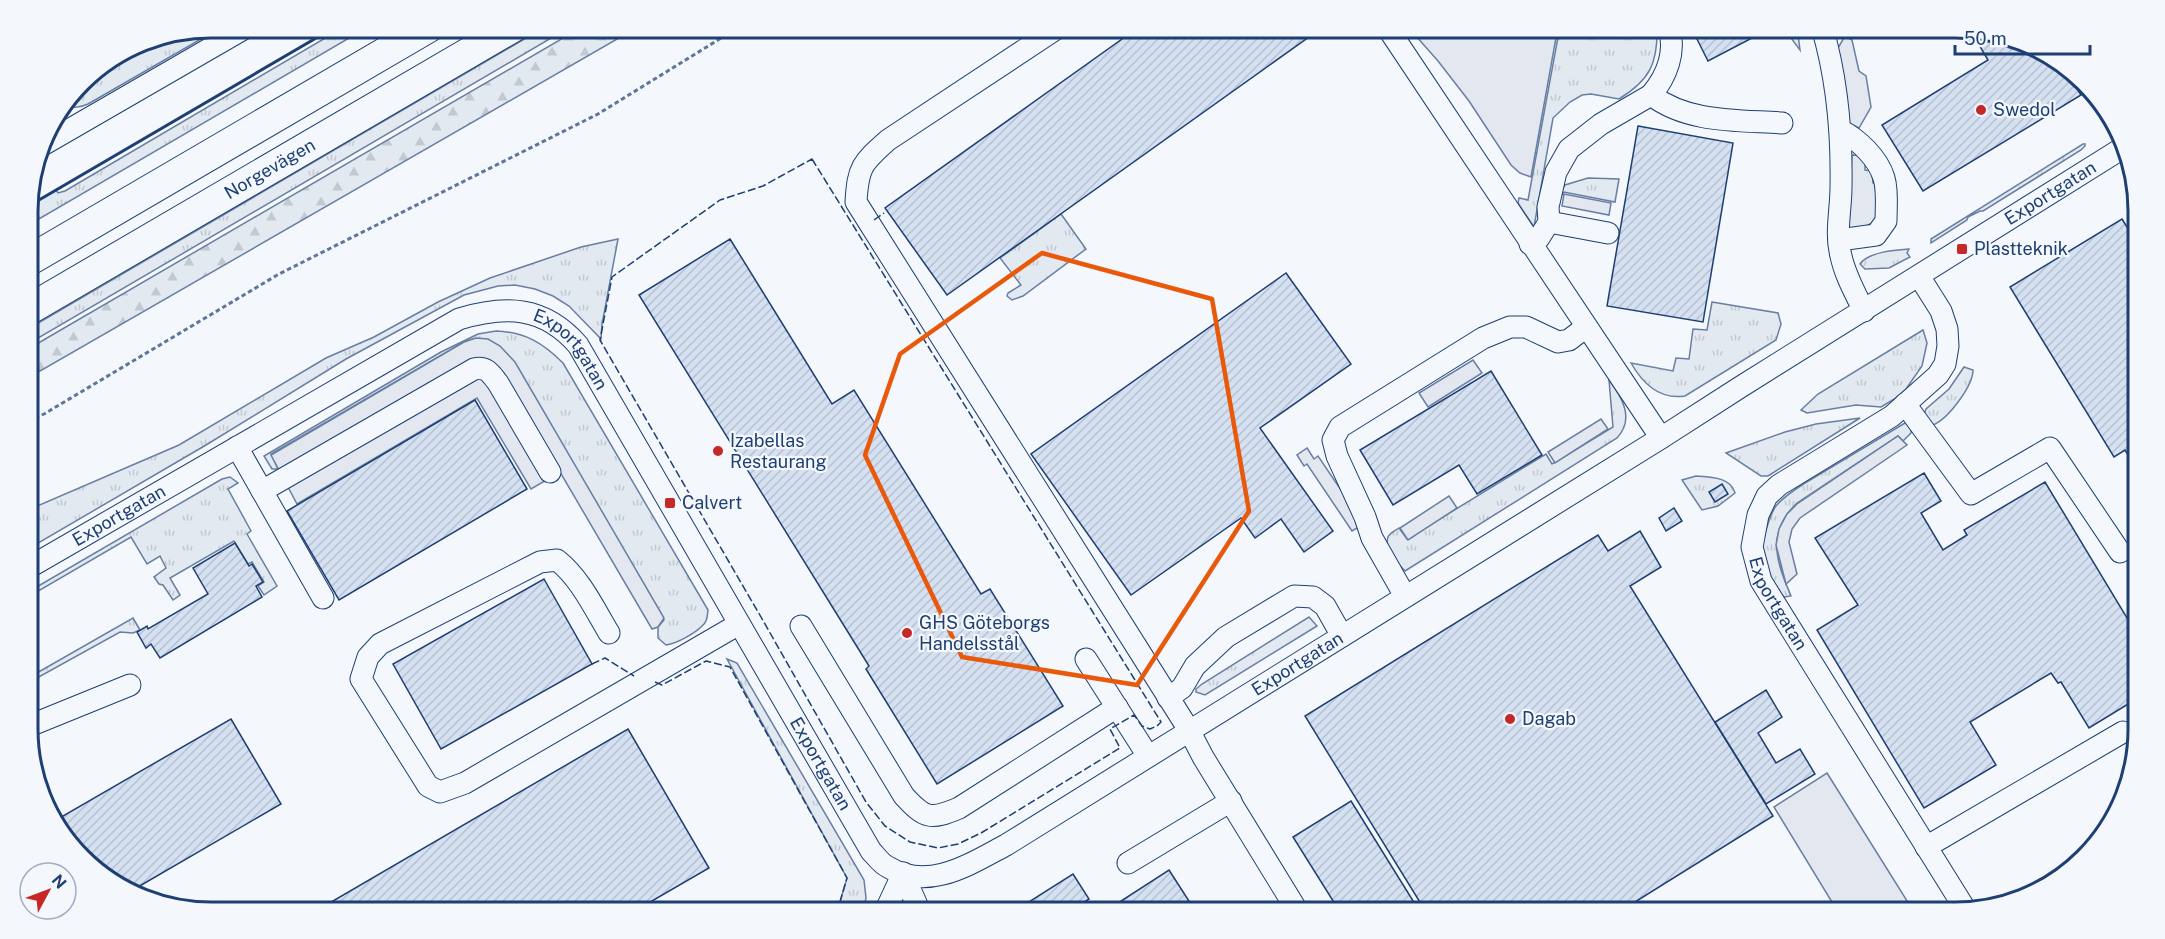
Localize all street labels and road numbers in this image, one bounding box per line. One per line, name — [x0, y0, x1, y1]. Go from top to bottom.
street label: Norgevägen — [220, 134, 319, 203]
street label: Exportgatan — [2000, 156, 2100, 229]
street label: Exportgatan — [531, 304, 613, 393]
street label: Exportgatan — [68, 480, 169, 550]
street label: Exportgatan — [1745, 554, 1812, 654]
street label: Exportgatan — [1247, 627, 1347, 700]
street label: Exportgatan — [786, 713, 856, 814]

